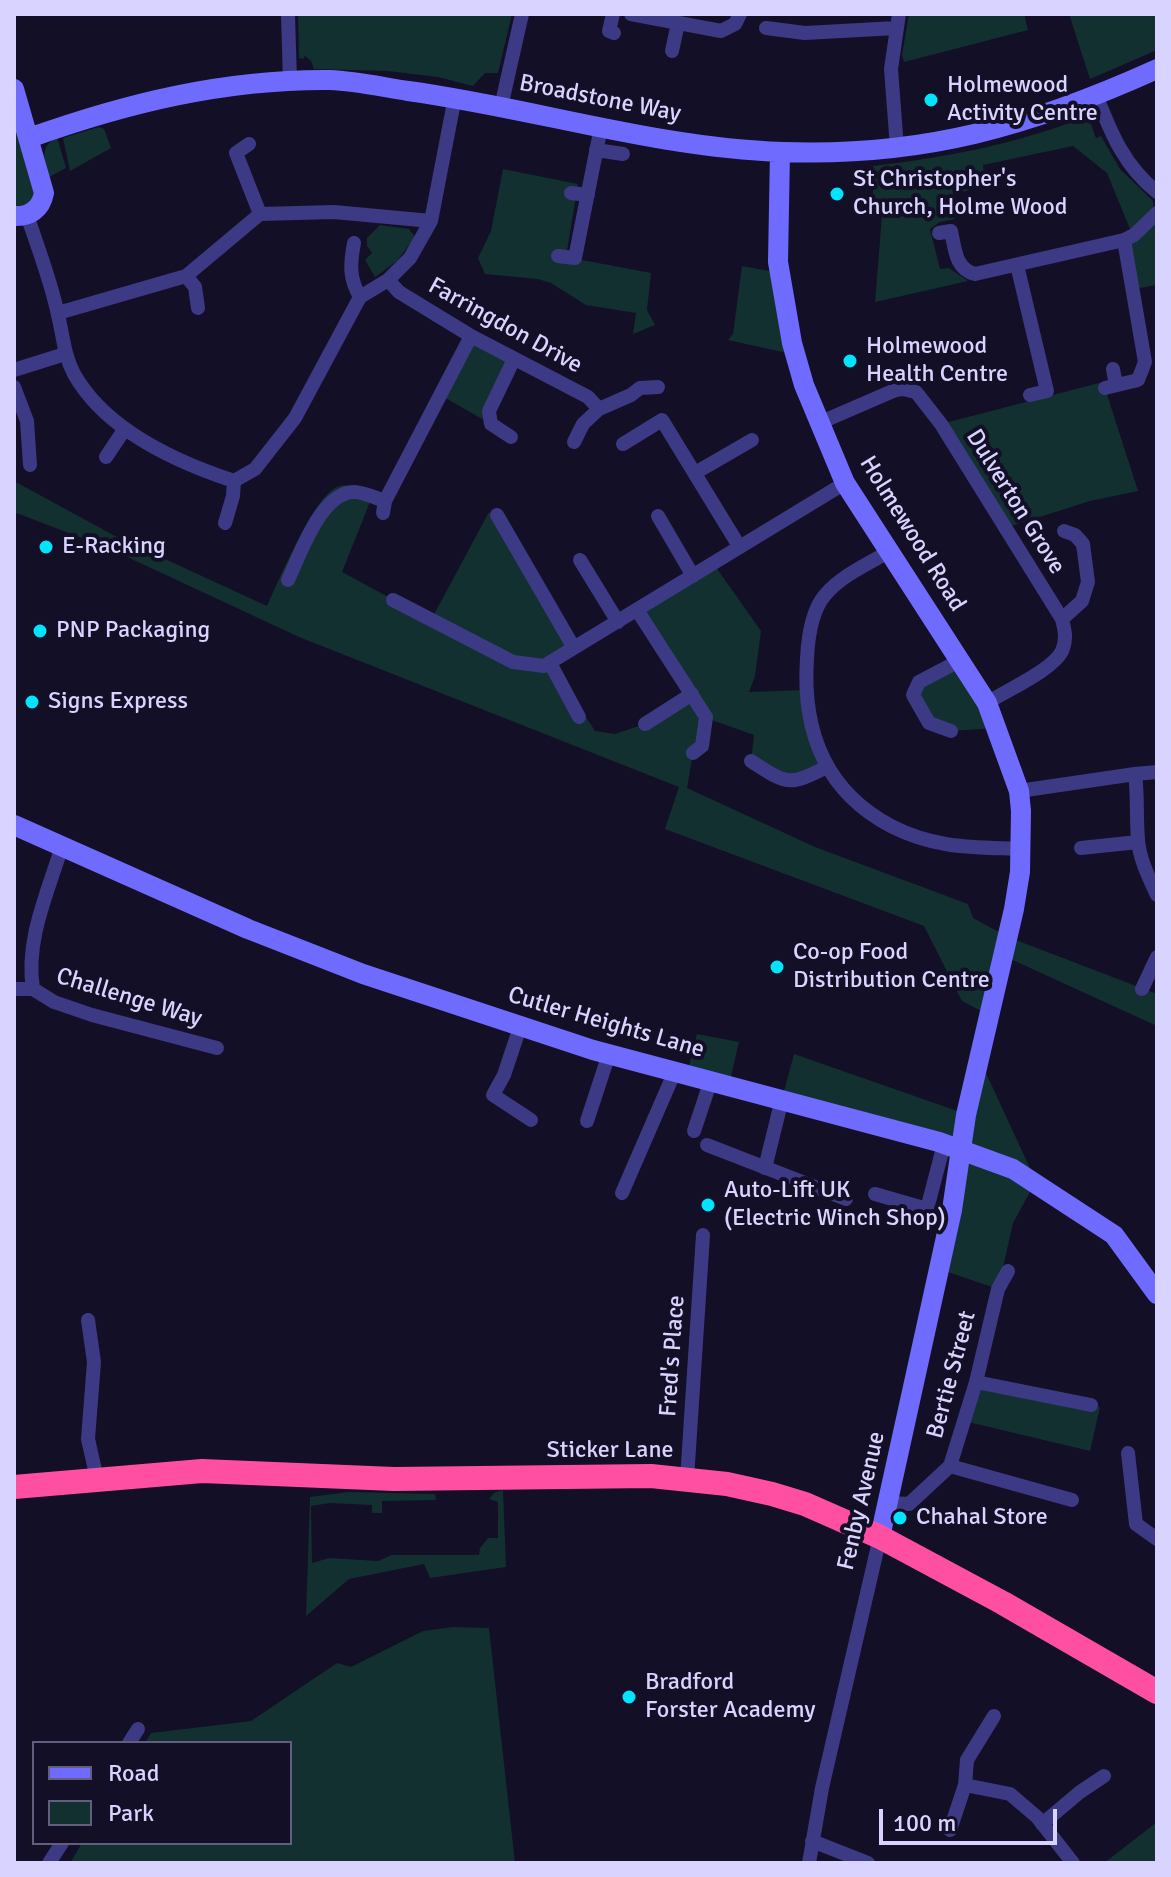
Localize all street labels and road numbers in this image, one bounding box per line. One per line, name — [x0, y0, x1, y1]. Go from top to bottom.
street label: Broadstone Way — [517, 69, 683, 129]
street label: Farringdon Drive — [423, 272, 587, 380]
street label: Dulverton Grove — [959, 424, 1071, 580]
street label: Holmewood Road — [853, 451, 971, 617]
street label: Challenge Way — [53, 962, 205, 1034]
street label: Cutler Heights Lane — [504, 981, 708, 1065]
street label: Fred's Place — [654, 1294, 692, 1418]
street label: Bertie Street — [921, 1308, 983, 1442]
street label: Fenby Avenue — [832, 1429, 892, 1573]
street label: Sticker Lane — [547, 1437, 673, 1465]

